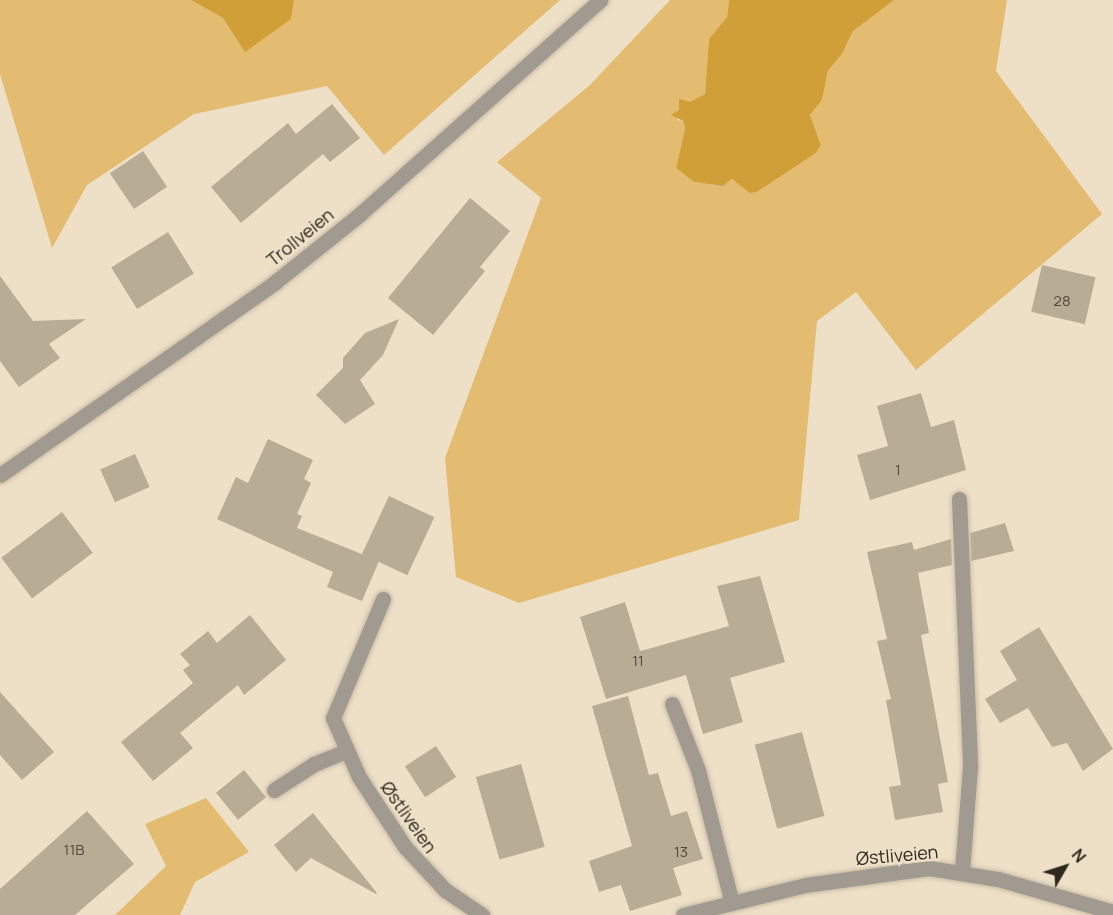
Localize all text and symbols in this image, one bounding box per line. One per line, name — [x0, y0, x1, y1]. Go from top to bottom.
street label: Trollveien — [262, 204, 338, 270]
house number: 28 — [1053, 292, 1071, 310]
house number: 1 — [895, 461, 901, 479]
house number: 11 — [632, 652, 644, 670]
street label: Østliveien — [376, 777, 442, 857]
north arrow — [1035, 837, 1095, 897]
house number: 11B — [64, 841, 84, 859]
street label: Østliveien — [855, 841, 939, 869]
house number: 13 — [674, 843, 688, 861]
text: N — [1067, 844, 1091, 867]

